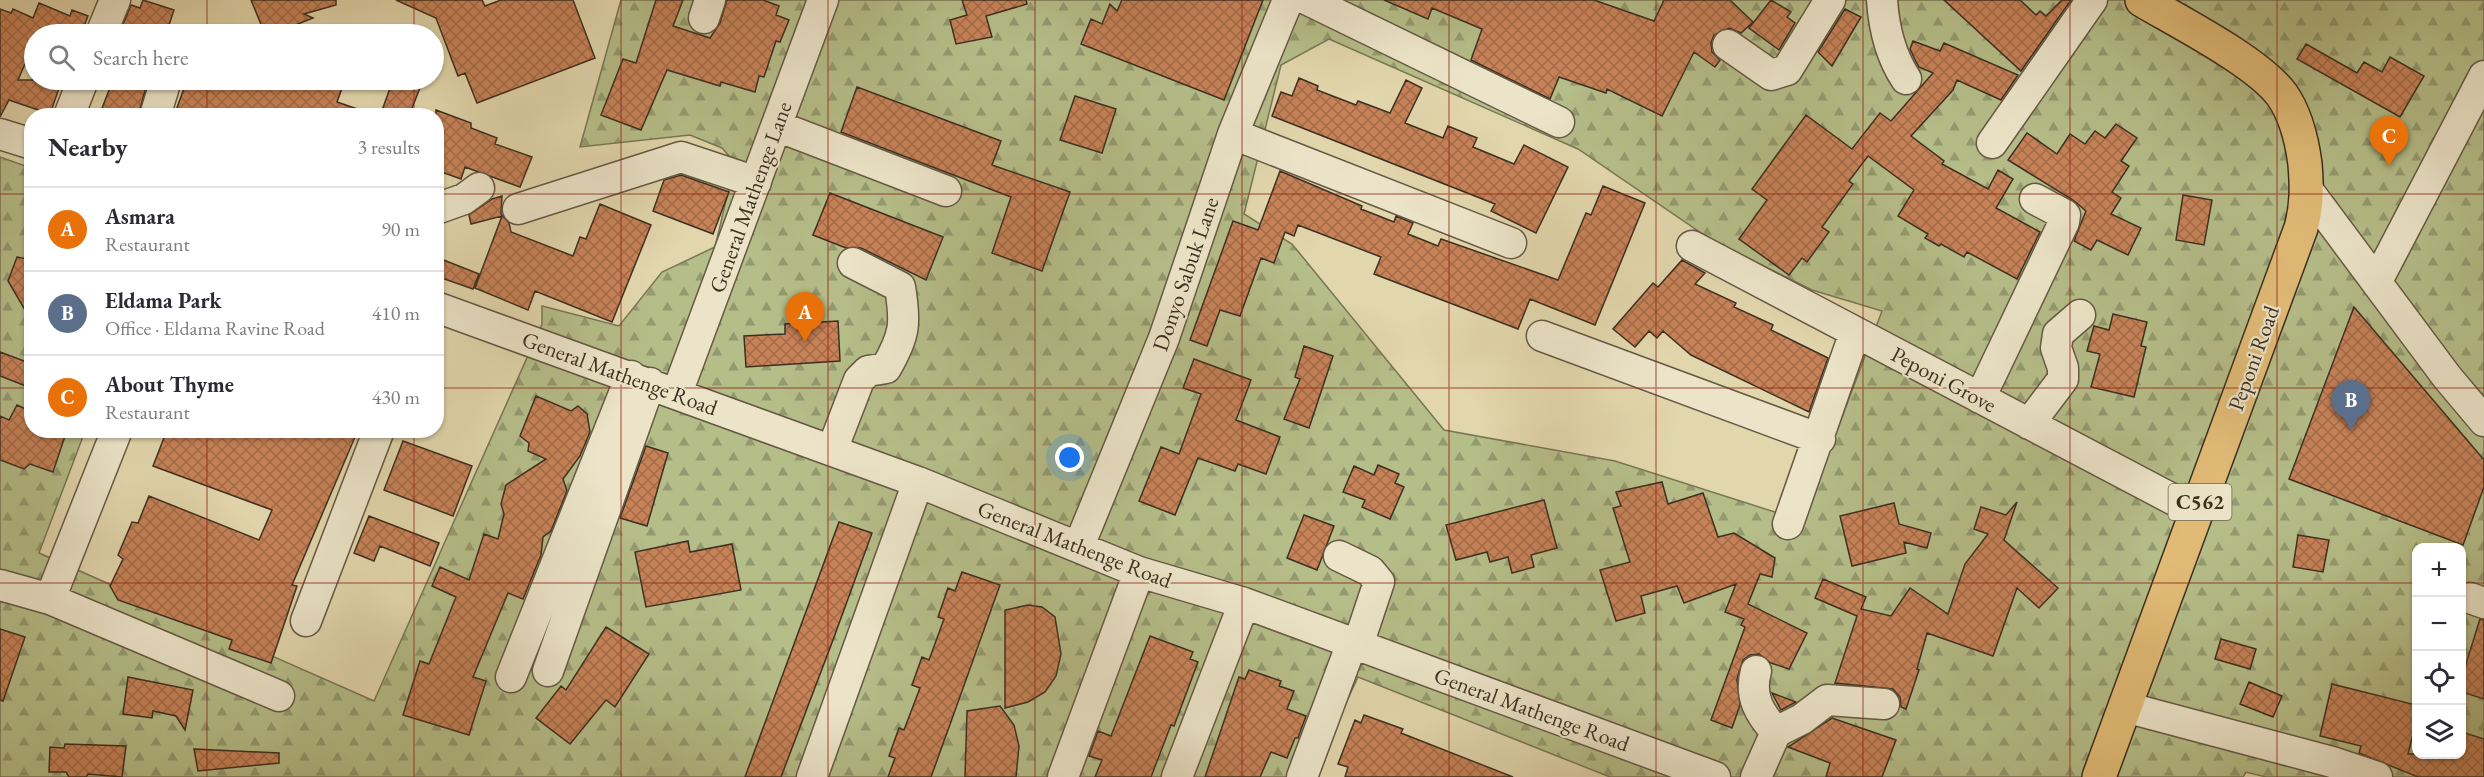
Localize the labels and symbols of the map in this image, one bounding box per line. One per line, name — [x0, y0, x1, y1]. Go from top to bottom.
street label: General Mathenge Lane — [702, 97, 799, 297]
pin: C — [2370, 116, 2408, 166]
street label: Donyo Sabuk Lane — [1146, 193, 1226, 355]
pin: A — [786, 292, 824, 342]
street label: Peponi Road — [2221, 301, 2286, 415]
street label: General Mathenge Road — [518, 325, 722, 423]
street label: Peponi Grove — [1886, 340, 2002, 419]
pin: B — [2332, 380, 2370, 430]
your location — [1055, 443, 1084, 472]
road number: C562 — [2168, 484, 2232, 520]
street label: General Mathenge Road — [974, 494, 1177, 595]
street label: General Mathenge Road — [1430, 661, 1634, 759]

